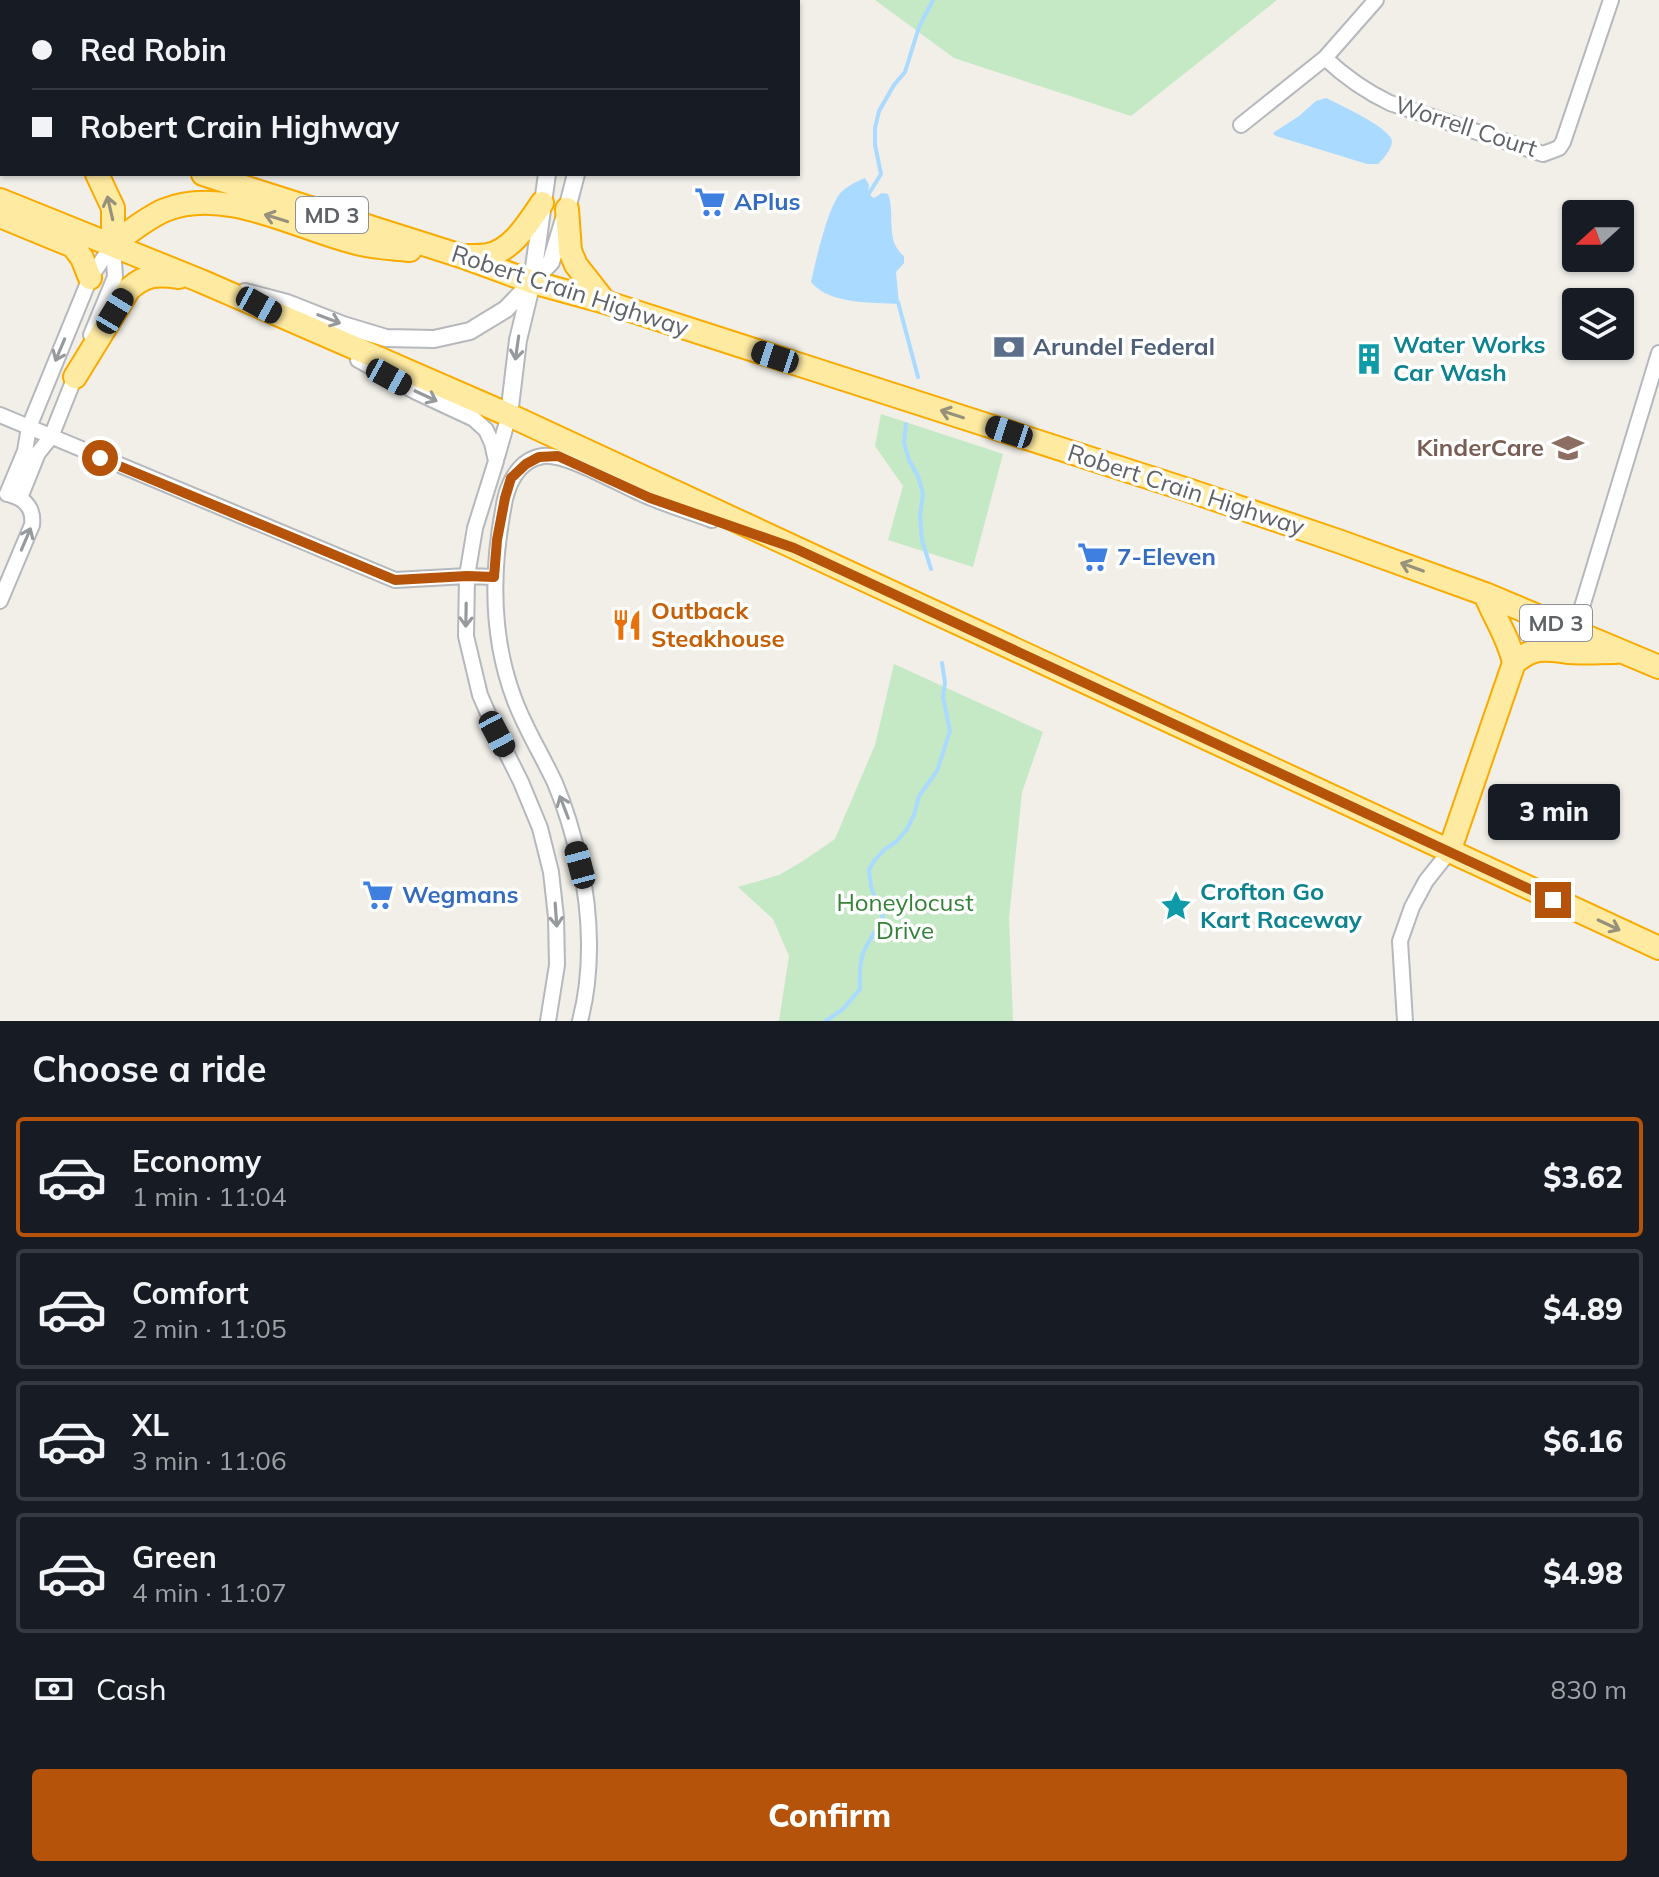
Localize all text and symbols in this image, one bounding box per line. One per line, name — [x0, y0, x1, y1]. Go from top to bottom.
text: Red Robin — [80, 31, 227, 69]
street label: Worrell Court — [1391, 89, 1541, 163]
text: Robert Crain Highway — [80, 108, 399, 146]
supermarket icon: APlus — [693, 185, 727, 219]
place label: APlus — [734, 186, 801, 216]
one-way arrow — [102, 195, 117, 221]
road number: MD 3 — [296, 197, 368, 233]
north arrow — [1562, 200, 1634, 272]
map controls — [1562, 200, 1634, 360]
one-way arrow — [264, 210, 289, 224]
street label: Robert Crain Highway — [448, 238, 693, 343]
car — [232, 283, 286, 327]
car — [92, 284, 138, 338]
button: layers — [1562, 288, 1634, 360]
one-way arrow — [316, 313, 341, 327]
place label: Water Works Car Wash — [1393, 329, 1546, 387]
bank icon: Arundel Federal — [992, 330, 1026, 364]
place label: Arundel Federal — [1033, 331, 1215, 361]
one-way arrow — [509, 334, 524, 360]
one-way arrow — [52, 337, 66, 362]
car — [748, 338, 802, 376]
building icon: Water Works Car Wash — [1352, 342, 1386, 376]
car — [362, 355, 416, 399]
one-way arrow — [414, 389, 438, 404]
one-way arrow — [940, 406, 966, 421]
car — [982, 413, 1036, 451]
school or university icon: KinderCare — [1551, 431, 1585, 465]
place label: KinderCare — [1417, 432, 1544, 462]
street label: Robert Crain Highway — [1064, 437, 1309, 542]
route start — [82, 440, 118, 476]
one-way arrow — [20, 527, 35, 551]
supermarket icon: 7-Eleven — [1076, 540, 1110, 574]
place label: 7-Eleven — [1117, 541, 1216, 571]
one-way arrow — [1400, 559, 1424, 573]
place label: Outback Steakhouse — [651, 595, 785, 653]
one-way arrow — [458, 601, 474, 628]
road number: MD 3 — [1520, 605, 1592, 641]
restaurant icon: Outback Steakhouse — [610, 608, 644, 642]
car — [475, 707, 519, 761]
callout: 3 min — [1487, 784, 1619, 840]
one-way arrow — [556, 795, 570, 820]
text: 3 min — [1519, 795, 1589, 828]
car — [562, 839, 598, 891]
place label: Crofton Go Kart Raceway — [1200, 876, 1363, 934]
supermarket icon: Wegmans — [361, 878, 395, 912]
place label: Wegmans — [402, 879, 518, 909]
route end — [1535, 882, 1571, 918]
park label: Honeylocust Drive — [836, 887, 974, 945]
place icon: Crofton Go Kart Raceway — [1159, 889, 1193, 923]
one-way arrow — [549, 901, 564, 928]
one-way arrow — [1597, 919, 1621, 934]
text: Choose a ride — [32, 1046, 266, 1091]
icon: car — [36, 1141, 108, 1213]
text: Economy — [132, 1142, 261, 1180]
text: $3.62 — [1543, 1158, 1623, 1196]
text: 1 min · 11:04 — [132, 1180, 287, 1213]
icon: car — [36, 1273, 108, 1345]
text: Comfort — [132, 1274, 249, 1312]
text: $4.89 — [1543, 1290, 1623, 1328]
text: 2 min · 11:05 — [132, 1312, 287, 1345]
icon: car — [36, 1405, 108, 1477]
text: XL — [132, 1406, 169, 1444]
text: $6.16 — [1543, 1422, 1623, 1460]
text: 3 min · 11:06 — [132, 1444, 287, 1477]
icon: car — [36, 1537, 108, 1609]
text: Green — [132, 1538, 217, 1576]
text: $4.98 — [1543, 1554, 1623, 1592]
text: 4 min · 11:07 — [132, 1576, 287, 1609]
icon: cash — [32, 1667, 76, 1711]
text: Cash — [96, 1670, 167, 1708]
text: 830 m — [1551, 1673, 1627, 1706]
button: Confirm — [32, 1769, 1627, 1861]

